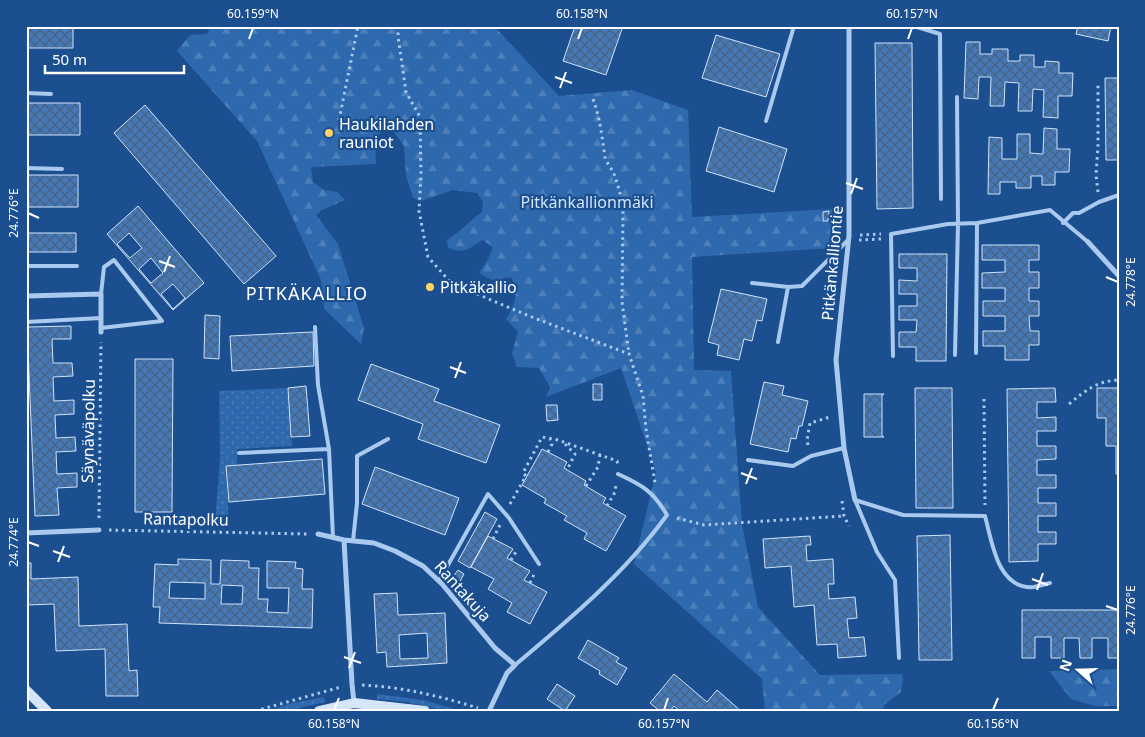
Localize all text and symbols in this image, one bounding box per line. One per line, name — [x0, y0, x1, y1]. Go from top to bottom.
text: 60.159°N — [227, 5, 279, 22]
text: 60.158°N — [556, 5, 608, 22]
text: 60.157°N — [886, 5, 938, 22]
scale bar — [45, 42, 184, 74]
text: 50 m — [52, 49, 87, 69]
place label: Haukilahden rauniot — [339, 113, 434, 153]
marker: Haukilahden rauniot — [323, 127, 335, 139]
text: 24.776°E — [5, 188, 22, 238]
park label: Pitkänkallionmäki — [520, 191, 654, 213]
street label: Pitkänkalliontie — [816, 205, 848, 321]
text: 24.778°E — [1122, 257, 1139, 307]
place label: Pitkäkallio — [440, 276, 517, 298]
district label: PITKÄKALLIO — [246, 281, 368, 305]
marker: Pitkäkallio — [424, 281, 436, 293]
street label: Säynäväpolku — [76, 379, 100, 483]
street label: Rantapolku — [143, 507, 229, 531]
text: 24.774°E — [5, 517, 22, 567]
street label: Rantakuja — [430, 556, 496, 626]
text: 24.776°E — [1122, 585, 1139, 635]
north arrow — [1052, 644, 1102, 694]
text: N — [1054, 657, 1076, 674]
text: 60.158°N — [308, 715, 360, 732]
text: 60.157°N — [638, 715, 690, 732]
text: 60.156°N — [967, 715, 1019, 732]

